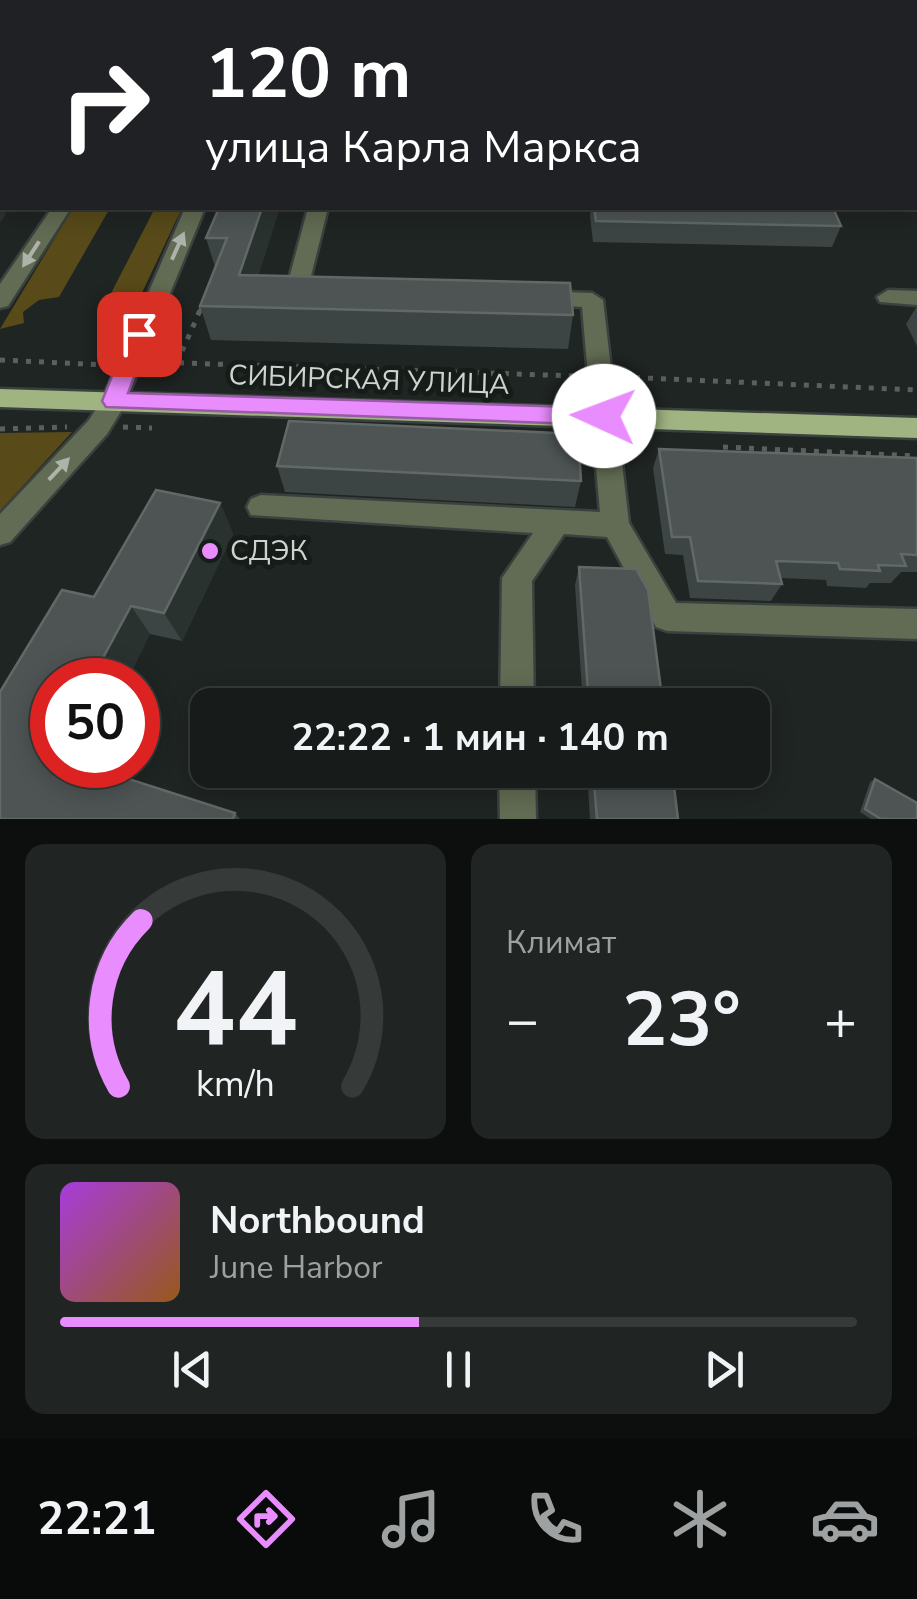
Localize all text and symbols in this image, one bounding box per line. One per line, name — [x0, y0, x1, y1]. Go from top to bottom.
text: 120 m — [205, 26, 411, 122]
icon: right — [40, 40, 170, 170]
text: улица Карла Маркса — [205, 117, 642, 178]
one-way arrow — [170, 231, 186, 261]
one-way arrow — [22, 241, 40, 268]
pin — [97, 292, 182, 377]
icon: arrive — [112, 307, 167, 362]
street label: СИБИРСКАЯ УЛИЦА — [228, 356, 510, 404]
position arrow — [552, 364, 656, 468]
one-way arrow — [47, 457, 70, 481]
place label: СДЭК — [230, 532, 307, 570]
marker: СДЭК — [199, 540, 221, 562]
speed limit sign: 50 — [30, 658, 160, 788]
text: 22:22 · 1 мин · 140 m — [291, 712, 669, 763]
text: Климат — [506, 921, 616, 964]
text: 44 — [173, 939, 298, 1081]
text: 23° — [622, 969, 741, 1071]
text: − — [506, 983, 539, 1058]
text: + — [824, 983, 857, 1058]
text: km/h — [196, 1060, 275, 1109]
text: Northbound — [210, 1195, 425, 1246]
text: June Harbor — [210, 1246, 382, 1289]
icon: previous — [165, 1342, 220, 1397]
icon: pause — [431, 1342, 486, 1397]
icon: next — [697, 1342, 752, 1397]
icon: directions — [231, 1484, 301, 1554]
icon: music — [376, 1484, 446, 1554]
icon: phone — [520, 1484, 590, 1554]
icon: climate — [665, 1484, 735, 1554]
icon: car — [810, 1484, 880, 1554]
text: 22:21 — [37, 1489, 156, 1550]

